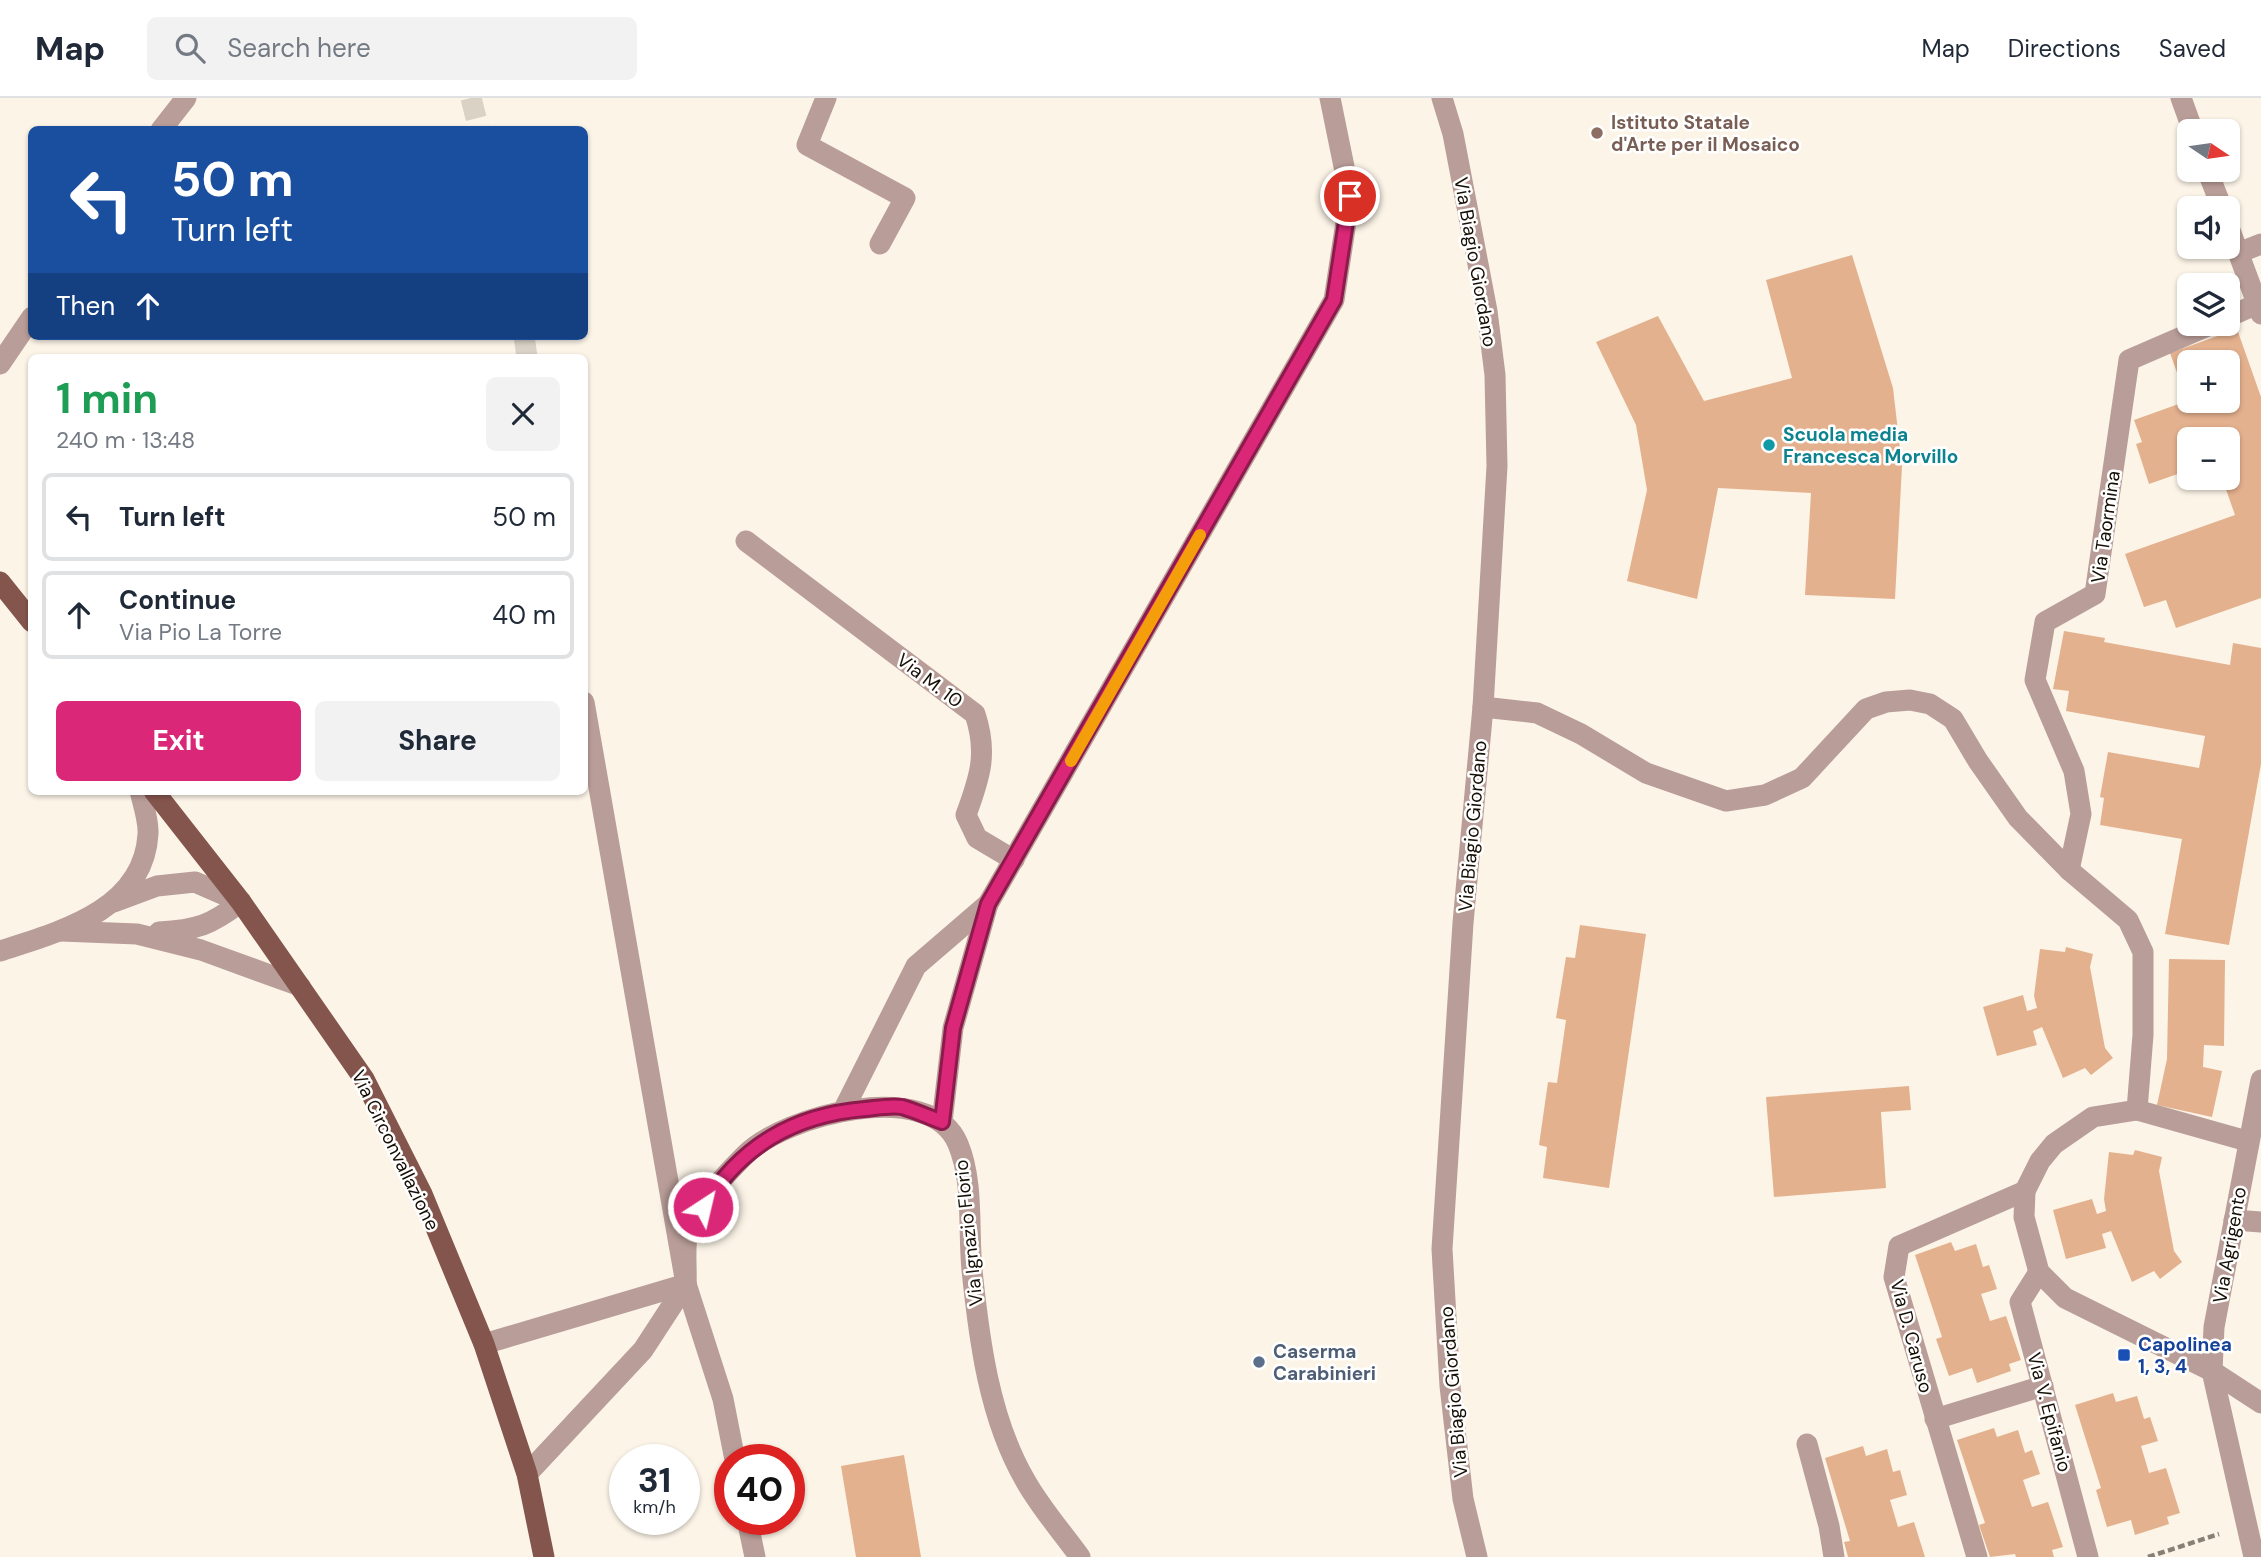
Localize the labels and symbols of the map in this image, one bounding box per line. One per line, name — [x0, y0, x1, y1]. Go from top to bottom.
place label: Istituto Statale d'Arte per il Mosaico — [1611, 110, 1800, 157]
north arrow — [2177, 119, 2240, 182]
marker: Istituto Statale d'Arte per il Mosaico — [1589, 125, 1605, 141]
pin — [1320, 166, 1380, 226]
street label: Via Biagio Giordano — [1448, 175, 1503, 349]
place label: Scuola media Francesca Morvillo — [1783, 422, 1958, 469]
marker: Scuola media Francesca Morvillo — [1761, 437, 1777, 453]
street label: Via Taormina — [2085, 469, 2126, 585]
street label: Via M. 10 — [892, 647, 968, 713]
street label: Via Biagio Giordano — [1453, 739, 1492, 913]
street label: Via Circonvallazione — [346, 1066, 445, 1234]
street label: Via Ignazio Florio — [948, 1159, 989, 1307]
position arrow — [666, 1170, 740, 1244]
street label: Via Agrigento — [2207, 1185, 2252, 1305]
street label: Via D. Caruso — [1884, 1277, 1939, 1396]
street label: Via Biagio Giordano — [1434, 1305, 1473, 1479]
place label: Capolinea 1, 3, 4 — [2138, 1332, 2232, 1379]
place label: Caserma Carabinieri — [1273, 1339, 1376, 1386]
marker: Capolinea 1, 3, 4 — [2116, 1347, 2132, 1363]
street label: Via V. Epifanio — [2022, 1349, 2078, 1475]
marker: Caserma Carabinieri — [1251, 1354, 1267, 1370]
speed limit sign: 40 — [714, 1444, 805, 1535]

